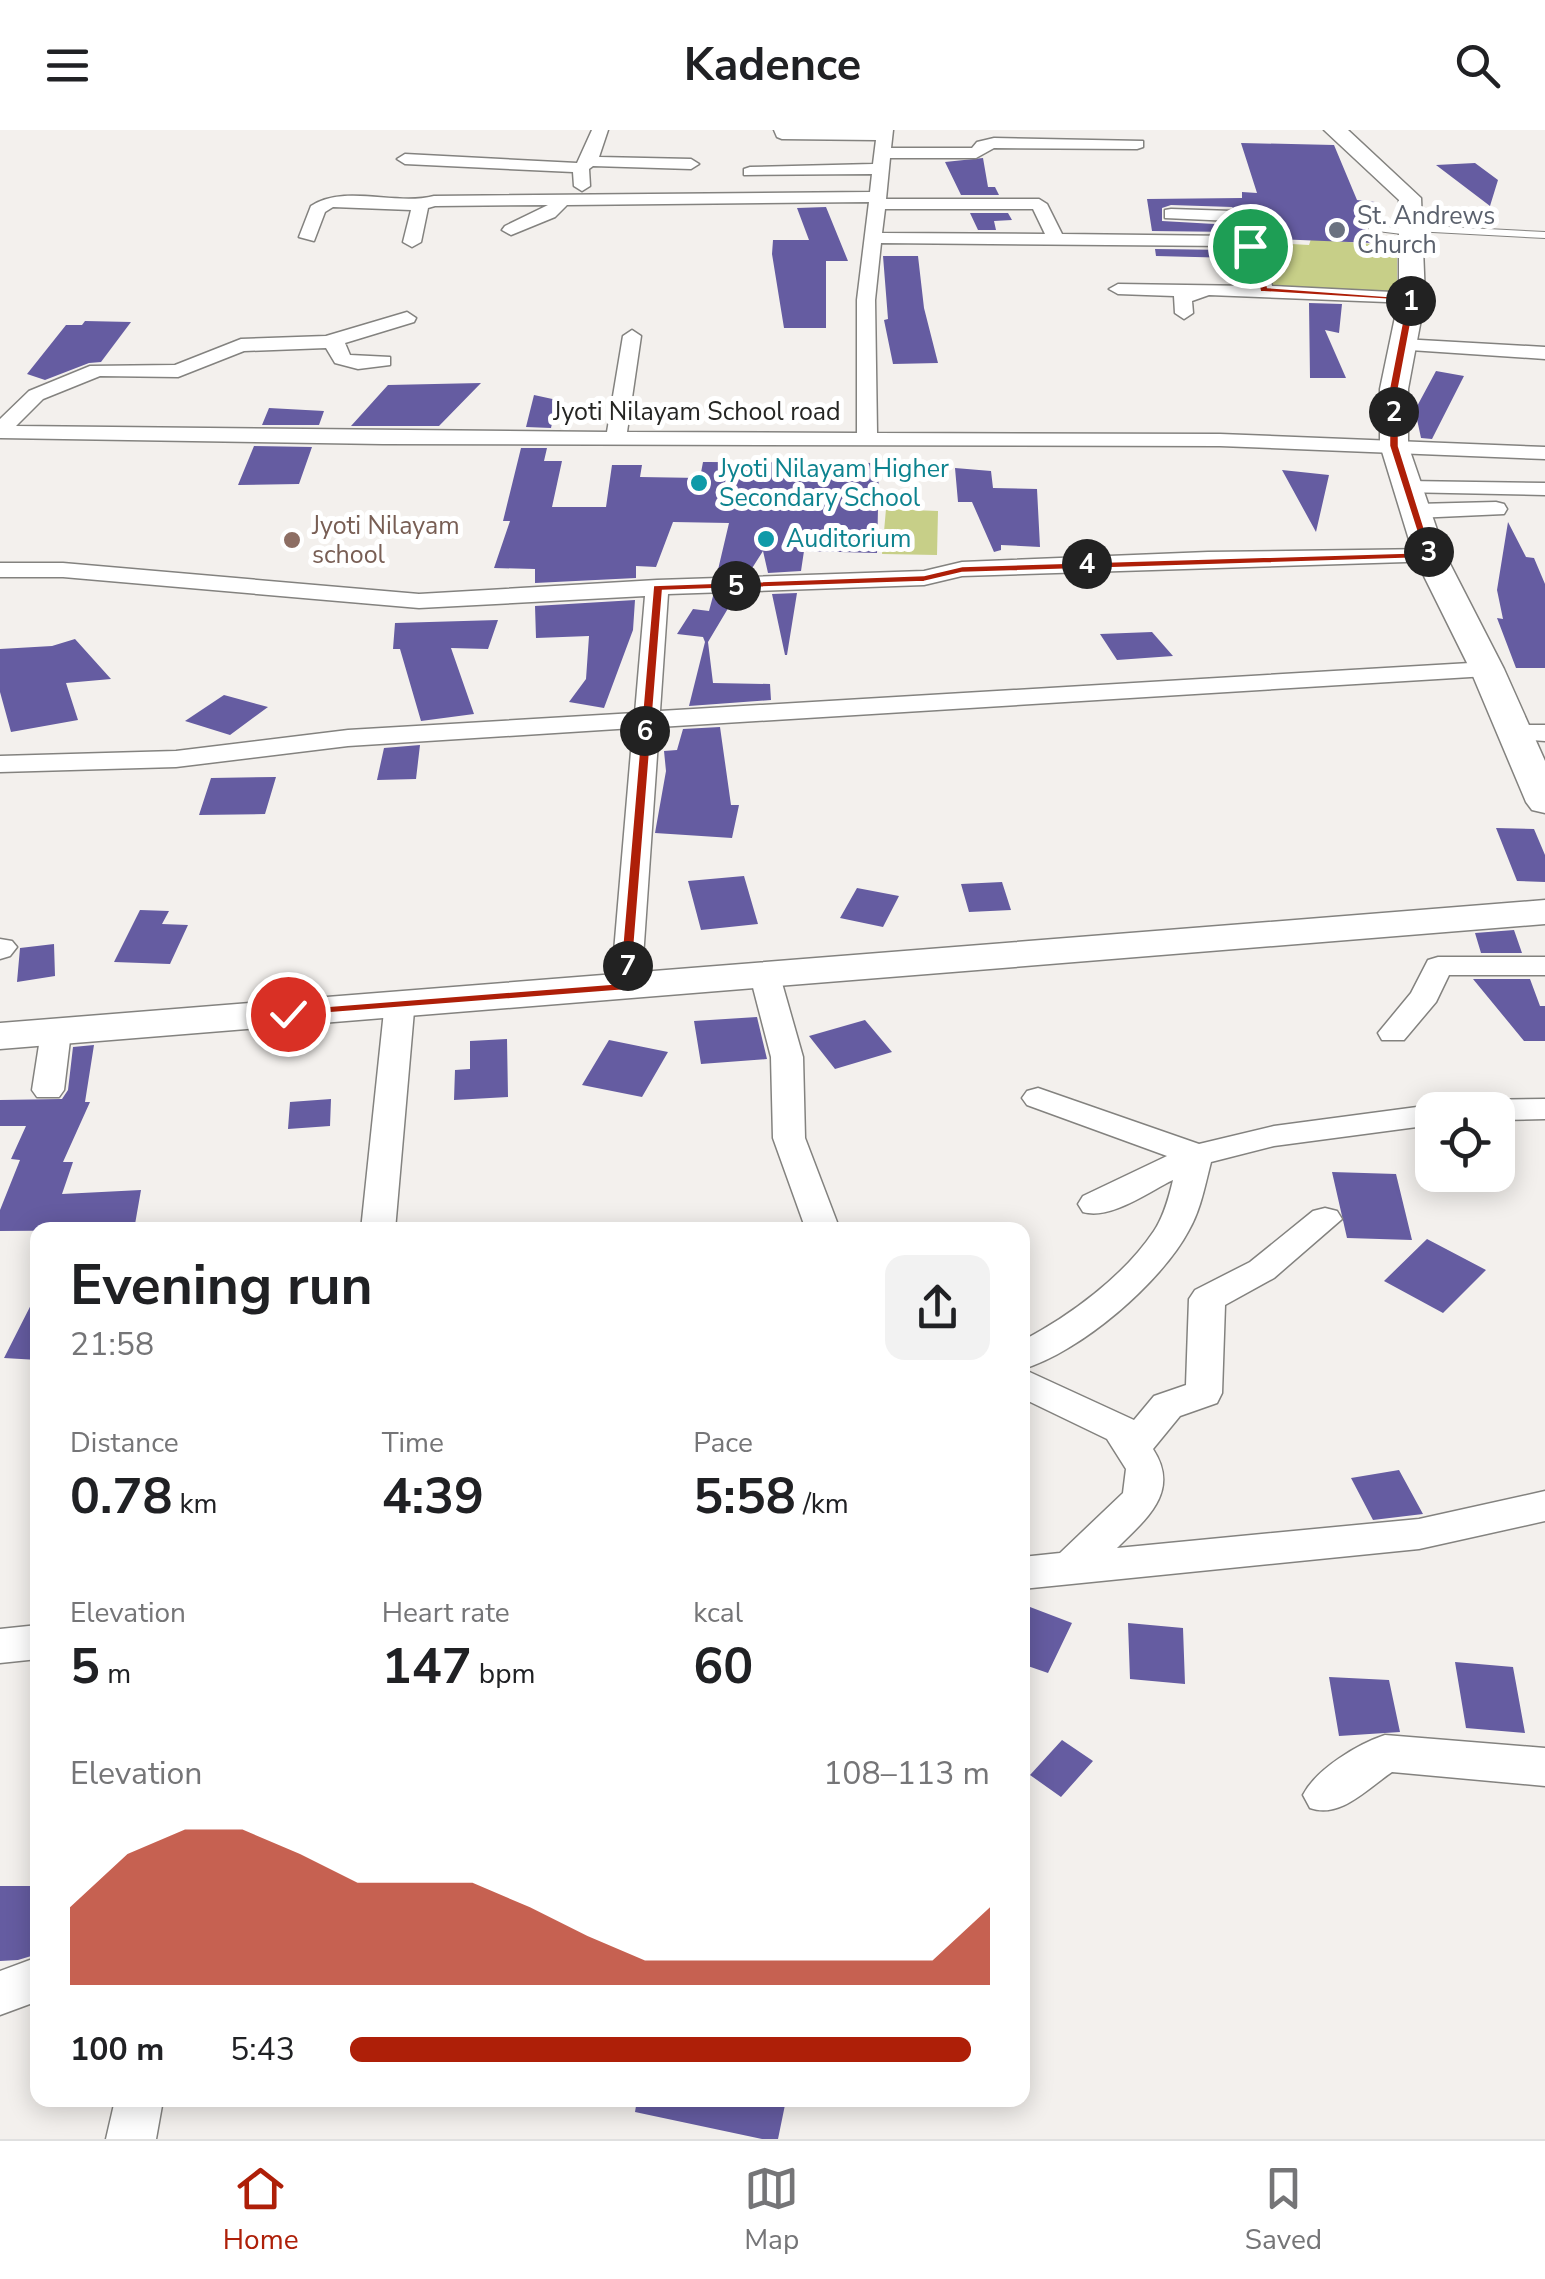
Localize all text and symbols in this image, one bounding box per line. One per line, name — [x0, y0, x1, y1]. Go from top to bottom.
text: Kadence — [684, 35, 861, 96]
icon: menu — [40, 38, 95, 93]
icon: search — [1450, 38, 1505, 93]
place label: St. Andrews Church — [1357, 199, 1495, 262]
pin — [1208, 204, 1293, 289]
icon: arrive — [1223, 219, 1278, 274]
marker: St. Andrews Church — [1326, 219, 1348, 241]
pin: 1 — [1386, 276, 1436, 326]
text: 1 — [1403, 282, 1419, 320]
pin: 2 — [1369, 387, 1419, 437]
text: 2 — [1386, 393, 1402, 431]
street label: Jyoti Nilayam School road — [552, 395, 841, 429]
place label: Jyoti Nilayam Higher Secondary School — [718, 452, 949, 515]
marker: Jyoti Nilayam Higher Secondary School — [688, 472, 710, 494]
place label: Jyoti Nilayam school — [311, 509, 460, 572]
place label: Auditorium — [786, 522, 911, 556]
pin: 3 — [1404, 527, 1454, 577]
marker: Auditorium — [755, 528, 777, 550]
marker: Jyoti Nilayam school — [281, 529, 303, 551]
text: 3 — [1421, 533, 1437, 571]
pin: 4 — [1062, 539, 1112, 589]
text: 4 — [1079, 545, 1095, 583]
pin: 5 — [711, 561, 761, 611]
text: 5 — [728, 567, 744, 605]
pin: 6 — [620, 706, 670, 756]
text: 6 — [637, 712, 653, 750]
pin: 7 — [603, 941, 653, 991]
text: 7 — [620, 947, 636, 985]
pin — [246, 972, 331, 1057]
icon: check — [261, 987, 316, 1042]
map controls — [1415, 1092, 1515, 1192]
button: locate — [1415, 1092, 1515, 1192]
text: Evening run — [70, 1248, 373, 1323]
button: share — [885, 1255, 990, 1360]
text: 21:58 — [70, 1323, 154, 1366]
text: Distance — [70, 1424, 179, 1462]
text: Time — [382, 1424, 444, 1462]
text: Pace — [693, 1424, 753, 1462]
text: 0.78 — [70, 1462, 172, 1531]
text: 4:39 — [382, 1462, 484, 1531]
text: 5:58 — [693, 1462, 796, 1531]
text: km — [172, 1485, 218, 1523]
text: /km — [796, 1485, 849, 1523]
text: Elevation — [70, 1594, 186, 1632]
text: Heart rate — [382, 1594, 510, 1632]
text: kcal — [693, 1594, 743, 1632]
text: 5 — [70, 1632, 100, 1701]
text: 147 — [382, 1632, 472, 1701]
text: 60 — [693, 1632, 753, 1701]
text: m — [100, 1655, 131, 1693]
text: bpm — [472, 1655, 535, 1693]
text: Elevation — [70, 1752, 203, 1795]
text: 108–113 m — [823, 1752, 990, 1795]
text: 100 m — [70, 2028, 164, 2071]
text: 5:43 — [230, 2028, 295, 2071]
tab: Home — [223, 2161, 299, 2259]
tab: Map — [744, 2161, 799, 2259]
tab: Saved — [1245, 2161, 1322, 2259]

